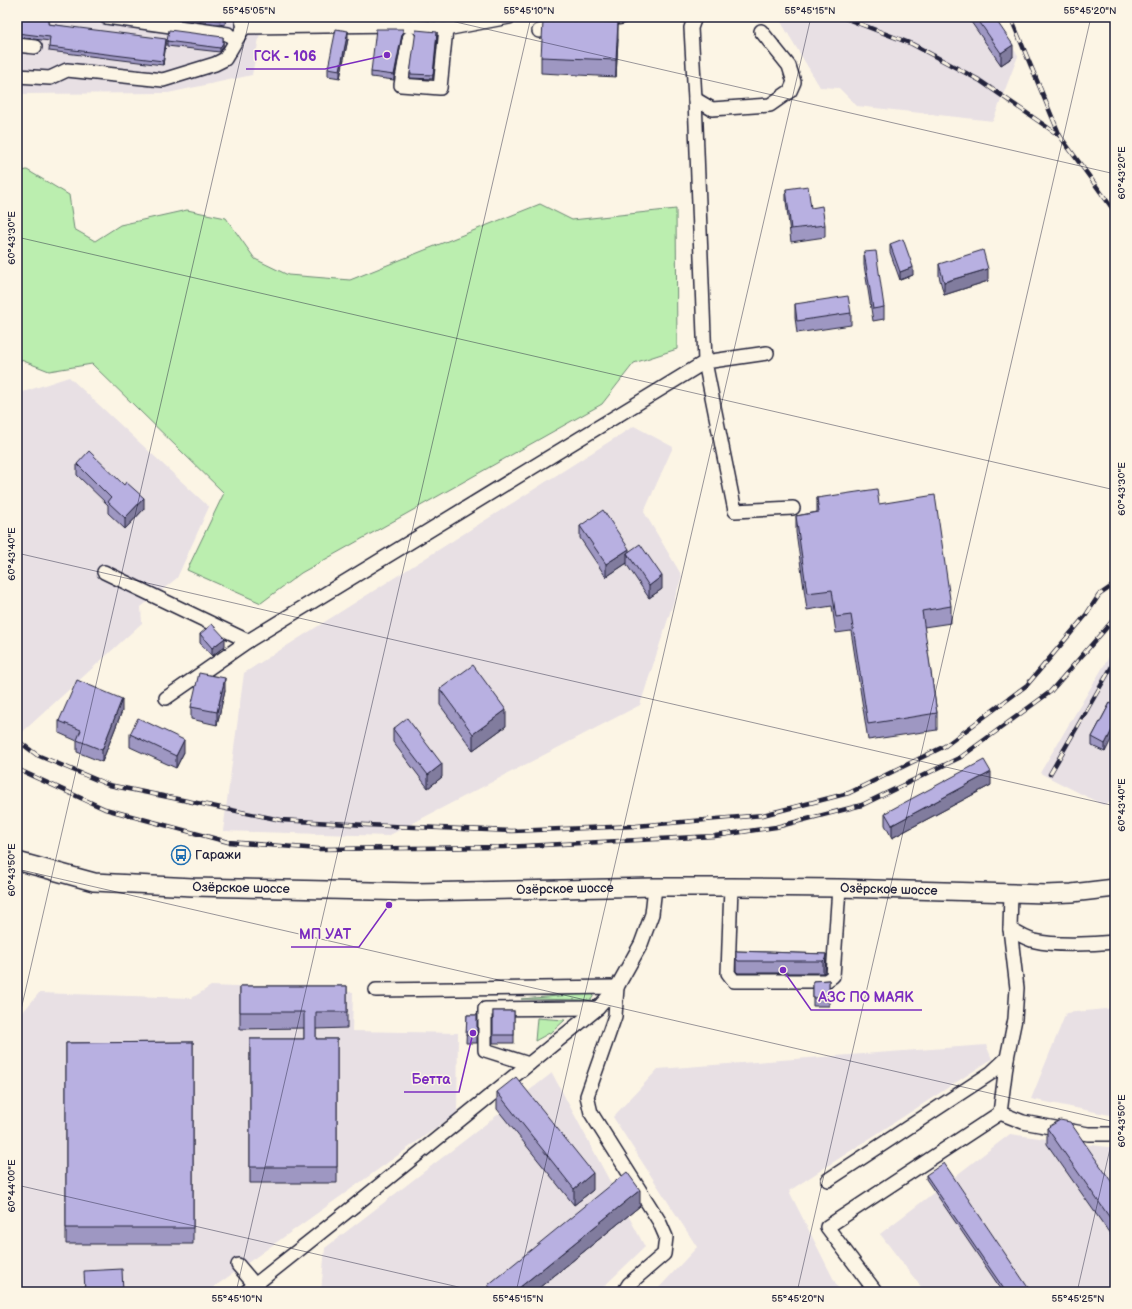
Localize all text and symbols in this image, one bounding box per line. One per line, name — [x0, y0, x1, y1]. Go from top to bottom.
text: 55°45'05"N — [223, 5, 275, 17]
text: 55°45'10"N — [503, 5, 555, 17]
text: 55°45'15"N — [785, 5, 835, 17]
text: 55°45'20"N — [1063, 5, 1117, 17]
callout: ГСК - 106 — [246, 43, 325, 69]
text: ГСК - 106 — [254, 48, 316, 65]
text: 60°43'20"E — [1116, 146, 1128, 200]
text: 60°43'30"E — [6, 211, 18, 265]
text: 60°43'30"E — [1116, 462, 1128, 516]
text: 60°43'40"E — [6, 527, 18, 581]
text: 60°43'40"E — [1116, 778, 1128, 832]
text: 60°43'50"E — [6, 843, 18, 897]
bus stop icon: Гаражи — [170, 844, 192, 866]
place label: Гаражи — [195, 847, 241, 863]
street label: Озёрское шоссе — [192, 879, 290, 897]
street label: Озёрское шоссе — [516, 880, 614, 898]
street label: Озёрское шоссе — [840, 880, 938, 899]
callout: МП УАТ — [291, 921, 359, 947]
text: МП УАТ — [299, 926, 352, 943]
callout: АЗС ПО МАЯК — [811, 984, 922, 1010]
text: АЗС ПО МАЯК — [817, 989, 914, 1006]
callout: Бетта — [404, 1066, 459, 1092]
text: Бетта — [412, 1071, 451, 1088]
text: 60°43'50"E — [1116, 1094, 1128, 1148]
text: 60°44'00"E — [6, 1159, 18, 1213]
text: 55°45'10"N — [211, 1293, 263, 1305]
text: 55°45'15"N — [493, 1293, 543, 1305]
text: 55°45'20"N — [771, 1293, 825, 1305]
text: 55°45'25"N — [1052, 1293, 1104, 1305]

